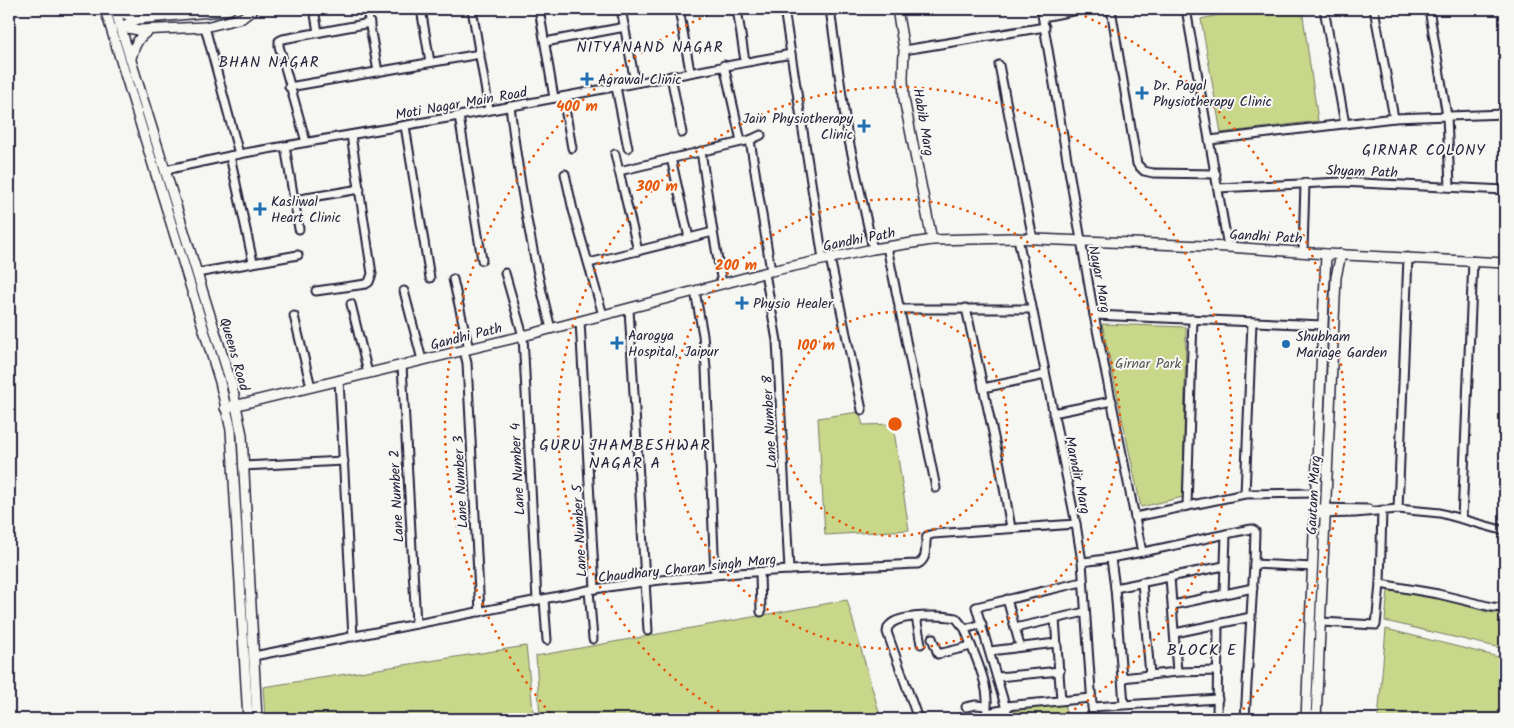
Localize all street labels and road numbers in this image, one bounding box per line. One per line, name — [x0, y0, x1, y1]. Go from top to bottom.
street label: Moti Nagar Main Road — [394, 81, 530, 126]
street label: Habib Marg — [906, 87, 940, 158]
street label: Shyam Path — [1326, 160, 1398, 184]
street label: Gandhi Path — [821, 222, 897, 258]
street label: Gandhi Path — [1229, 224, 1303, 250]
street label: Nayar Marg — [1082, 244, 1116, 315]
street label: Queens Road — [213, 315, 255, 395]
street label: Gandhi Path — [428, 317, 504, 356]
street label: Lane Number 8 — [757, 374, 783, 469]
street label: Lane Number 4 — [505, 422, 531, 516]
street label: Marndir Marg — [1058, 434, 1096, 516]
street label: Lane Number 3 — [448, 435, 474, 529]
street label: Lane Number 2 — [384, 449, 410, 543]
street label: Gautam Marg — [1301, 455, 1327, 535]
street label: Lane Number 5 — [567, 483, 593, 578]
street label: Chaudhary Charan singh Marg — [597, 549, 777, 589]

